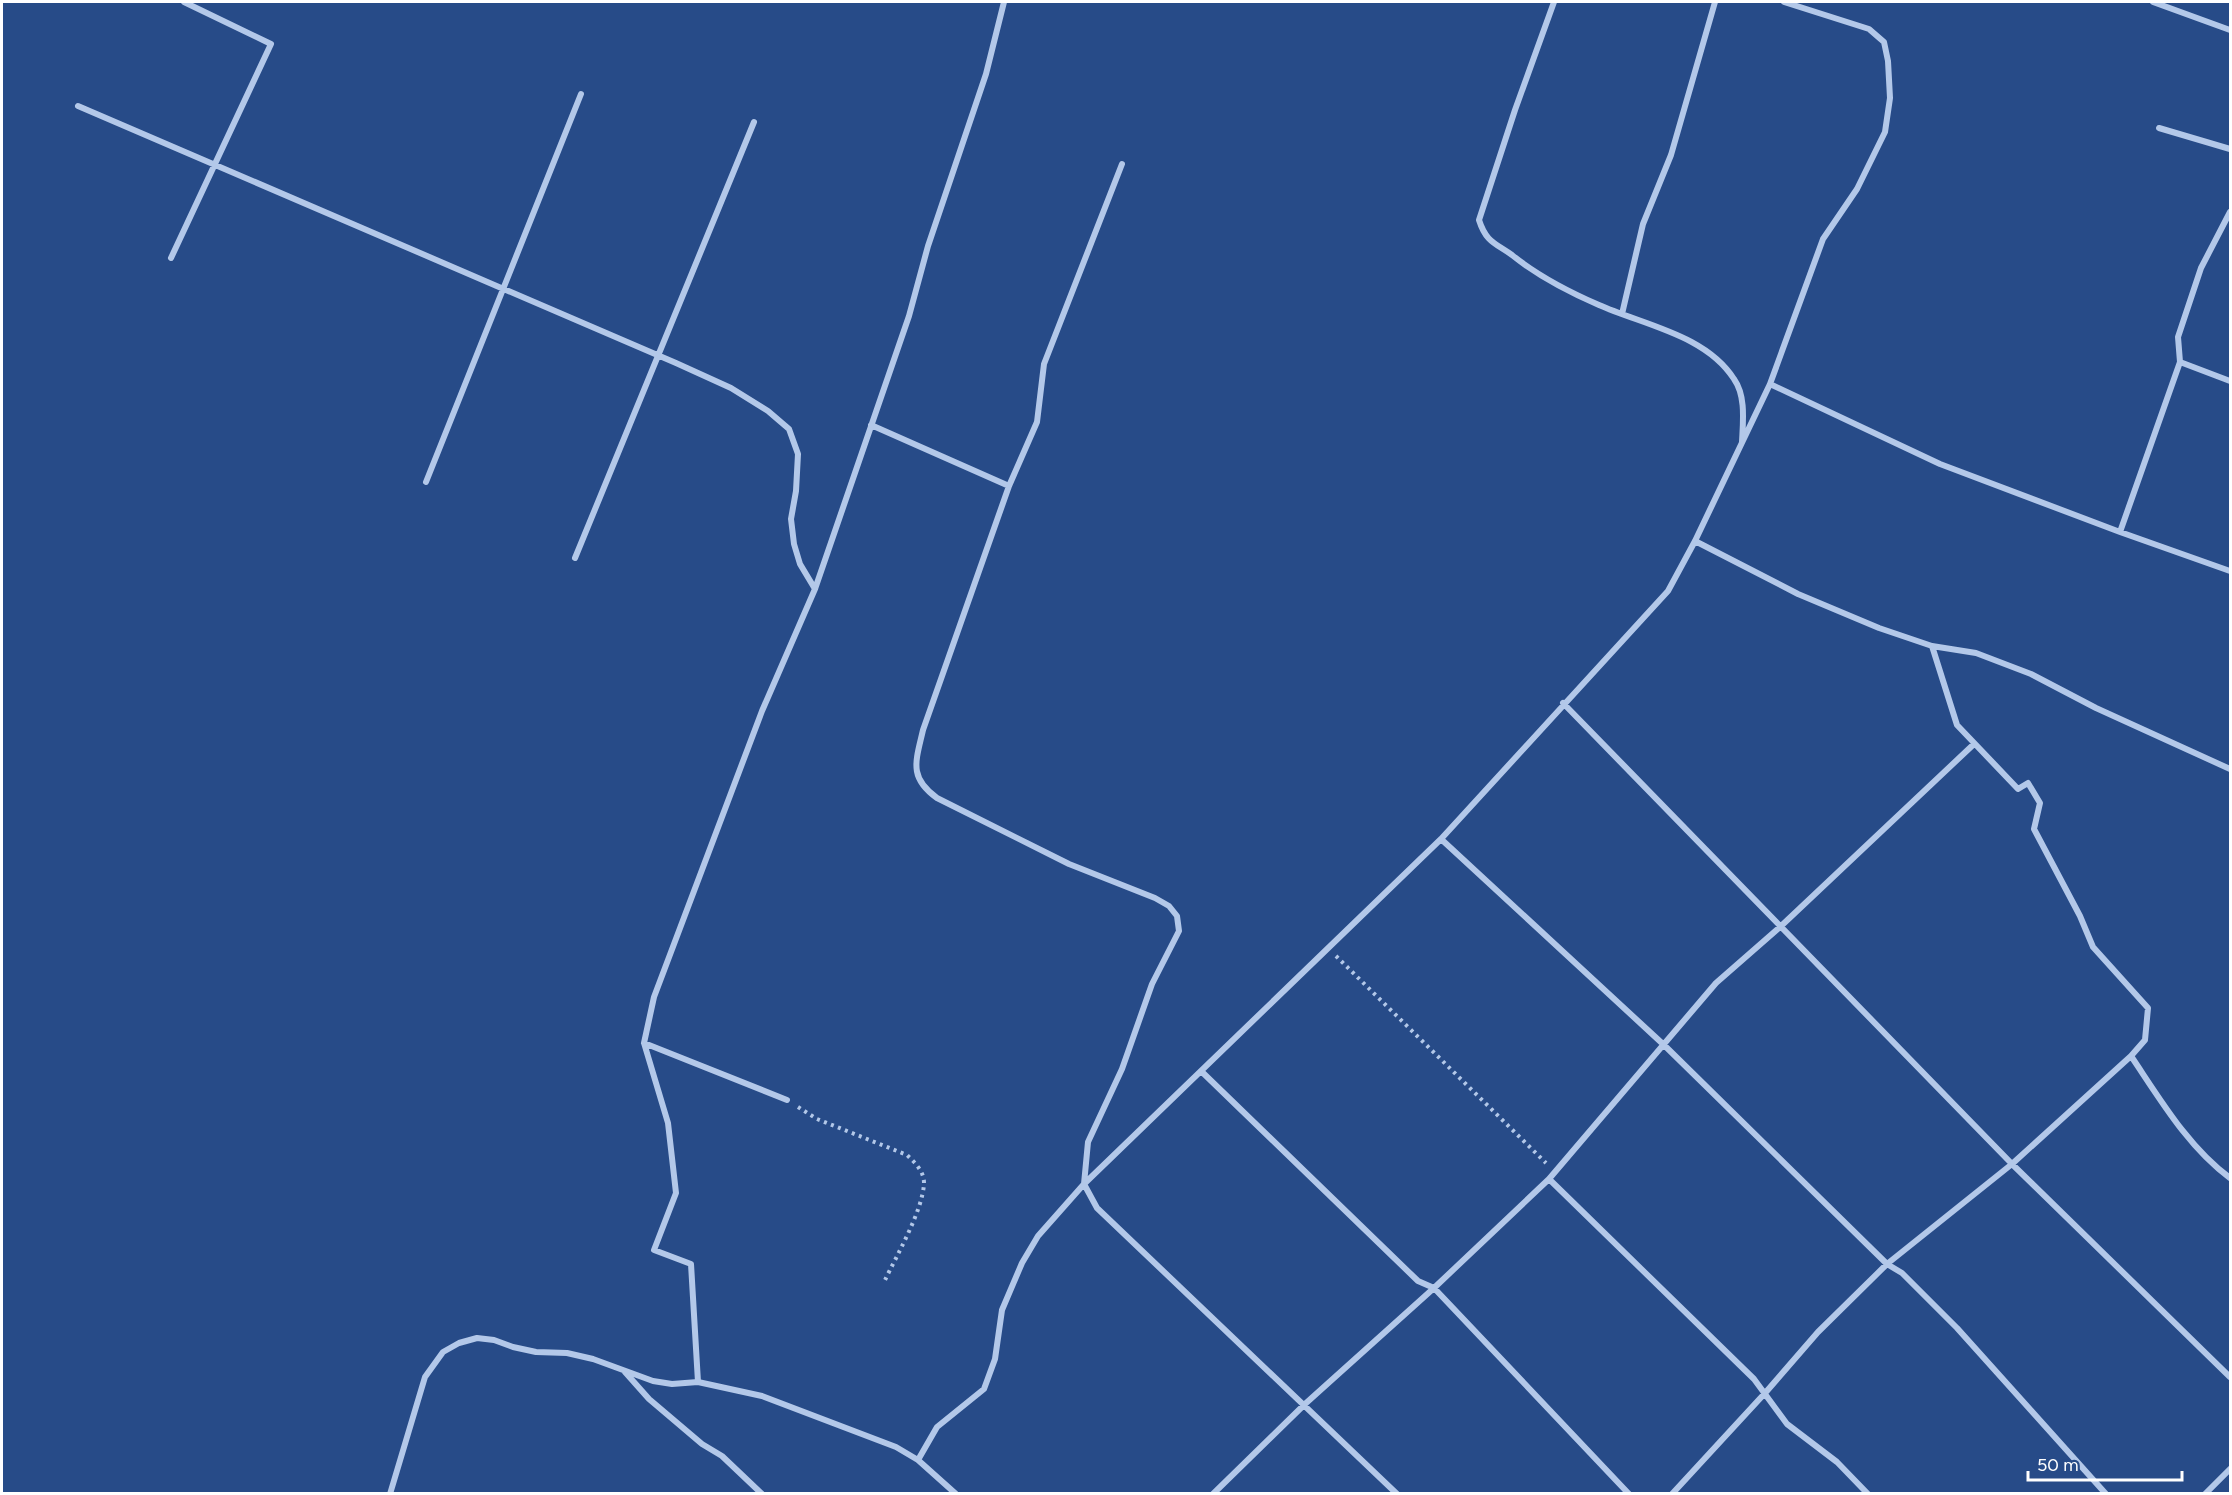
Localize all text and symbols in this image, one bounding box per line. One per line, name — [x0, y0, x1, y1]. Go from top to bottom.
scale bar — [2028, 1444, 2182, 1482]
text: 50 m — [2037, 1454, 2079, 1476]

